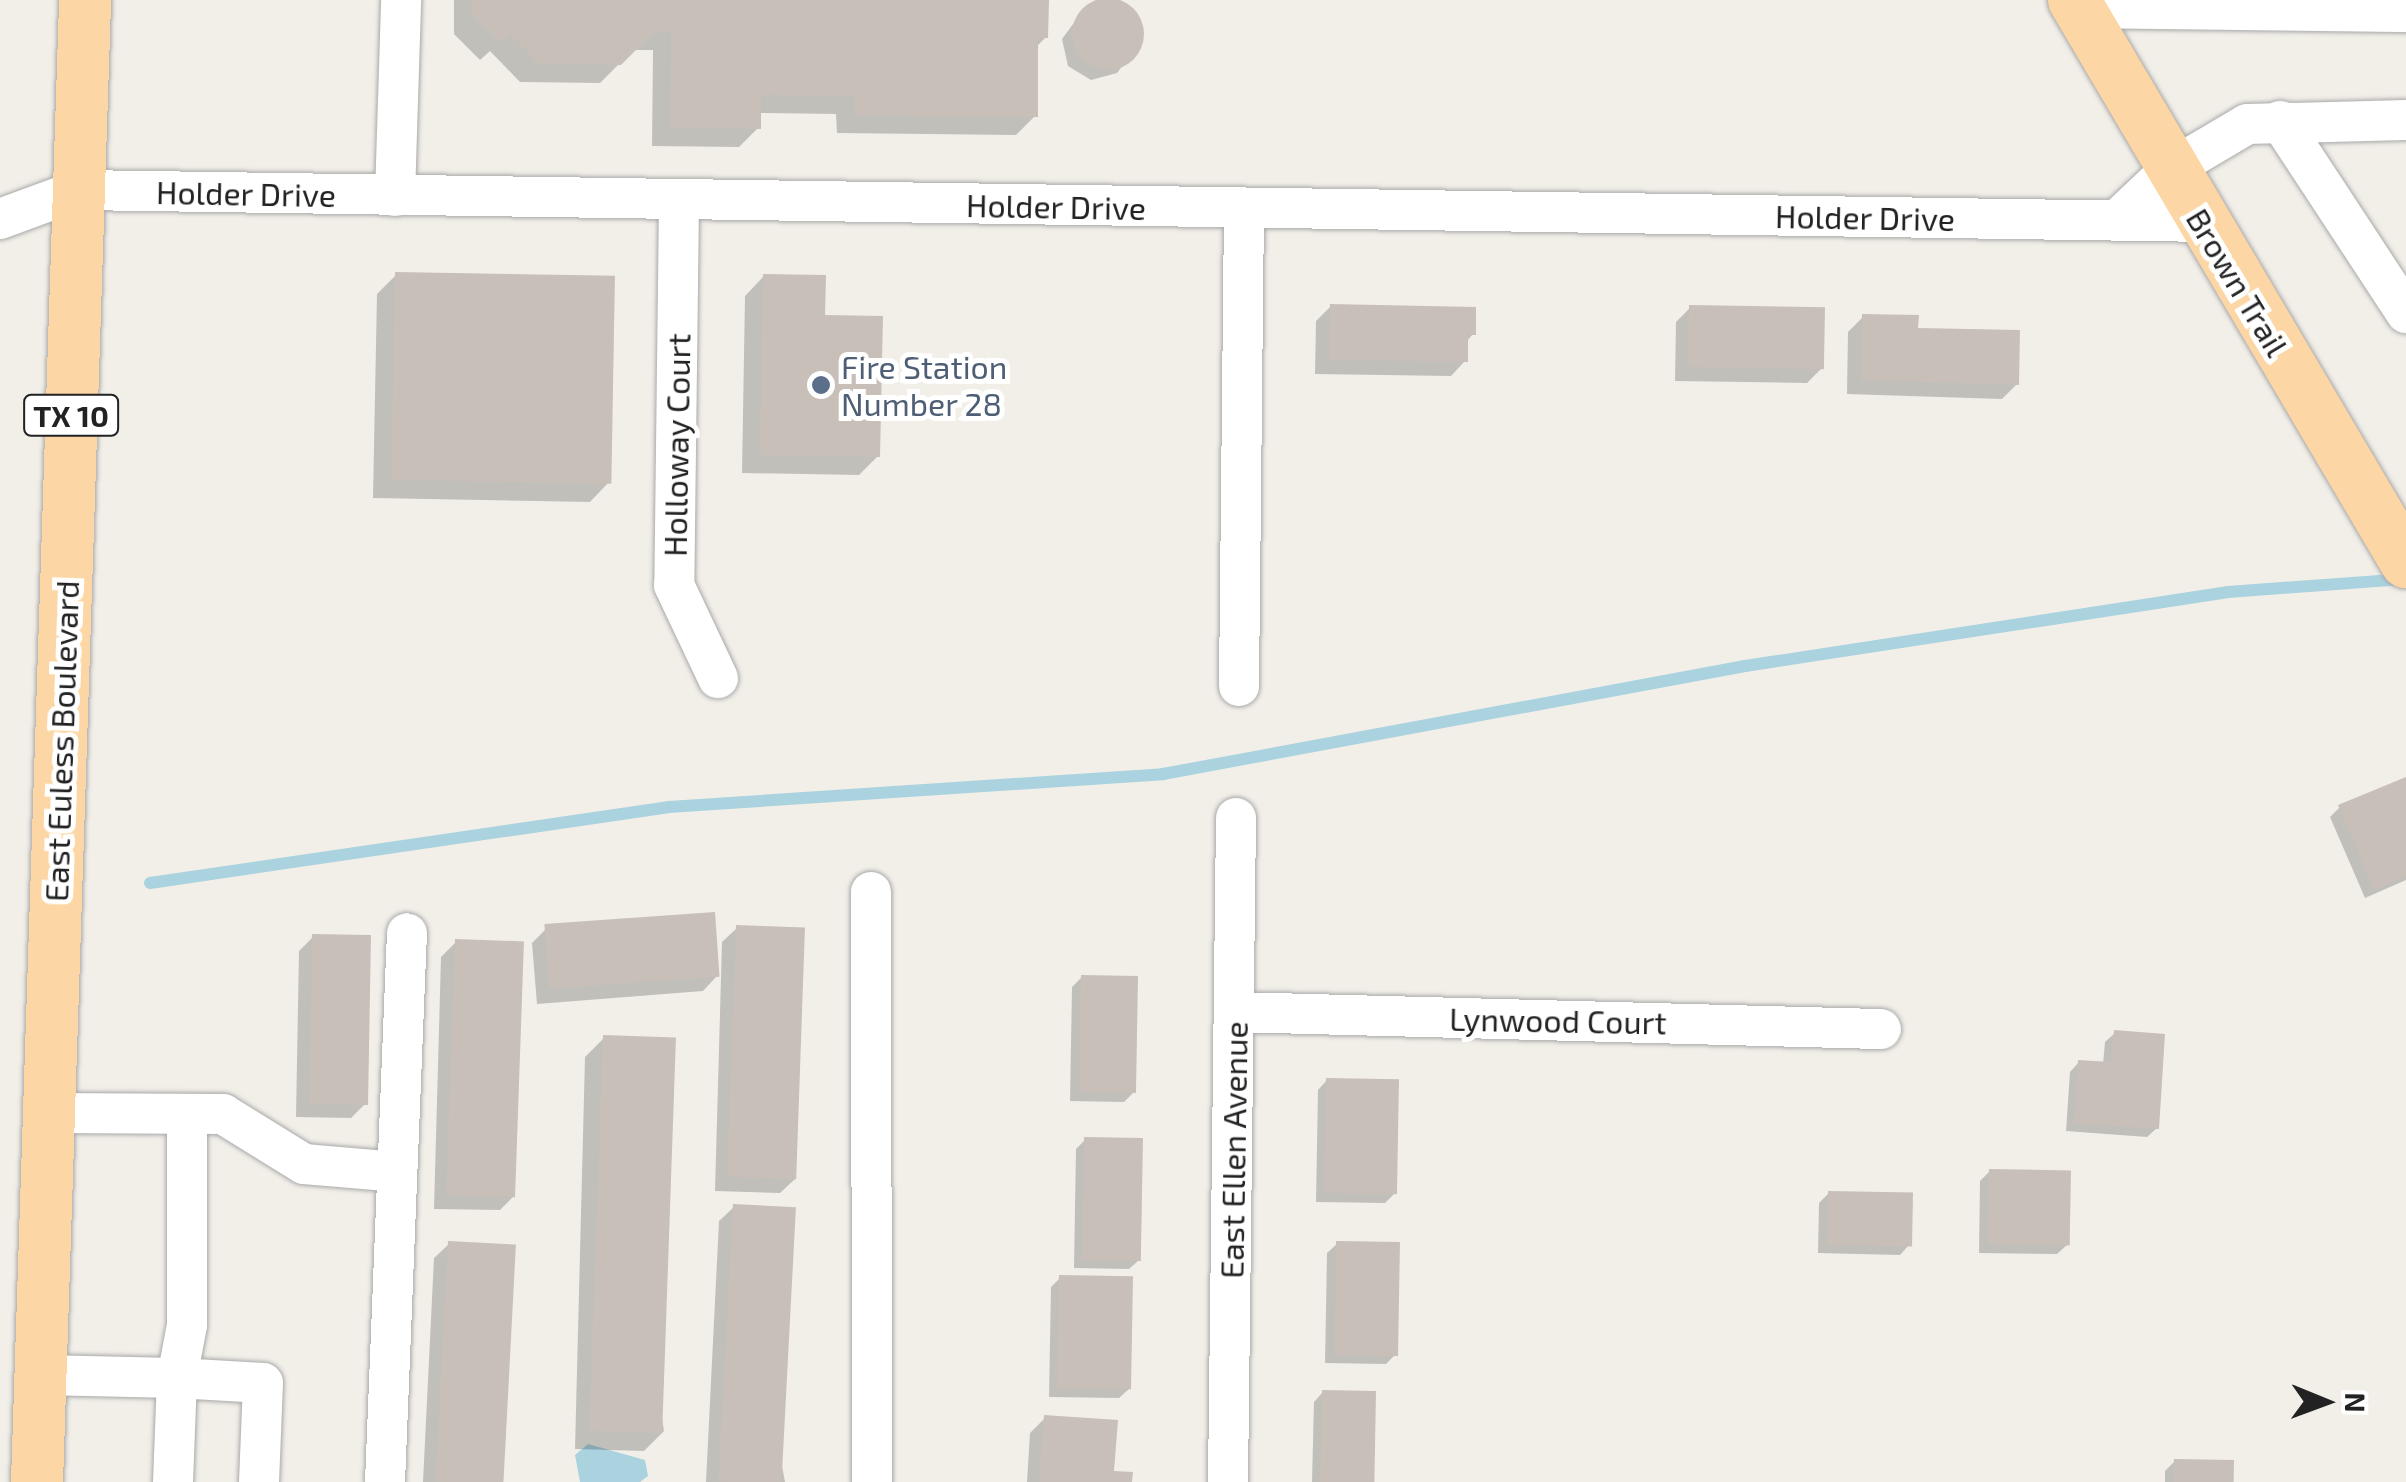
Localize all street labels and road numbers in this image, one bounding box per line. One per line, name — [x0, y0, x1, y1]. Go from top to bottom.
street label: Holder Drive — [155, 172, 337, 214]
street label: Holder Drive — [965, 185, 1147, 227]
street label: Holder Drive — [1774, 196, 1956, 238]
street label: Brown Trail — [2179, 201, 2297, 363]
street label: Holloway Court — [655, 333, 697, 557]
road number: TX 10 — [21, 390, 121, 440]
street label: East Euless Boulevard — [36, 580, 86, 902]
street label: Lynwood Court — [1449, 999, 1667, 1041]
street label: East Ellen Avenue — [1212, 1021, 1254, 1279]

